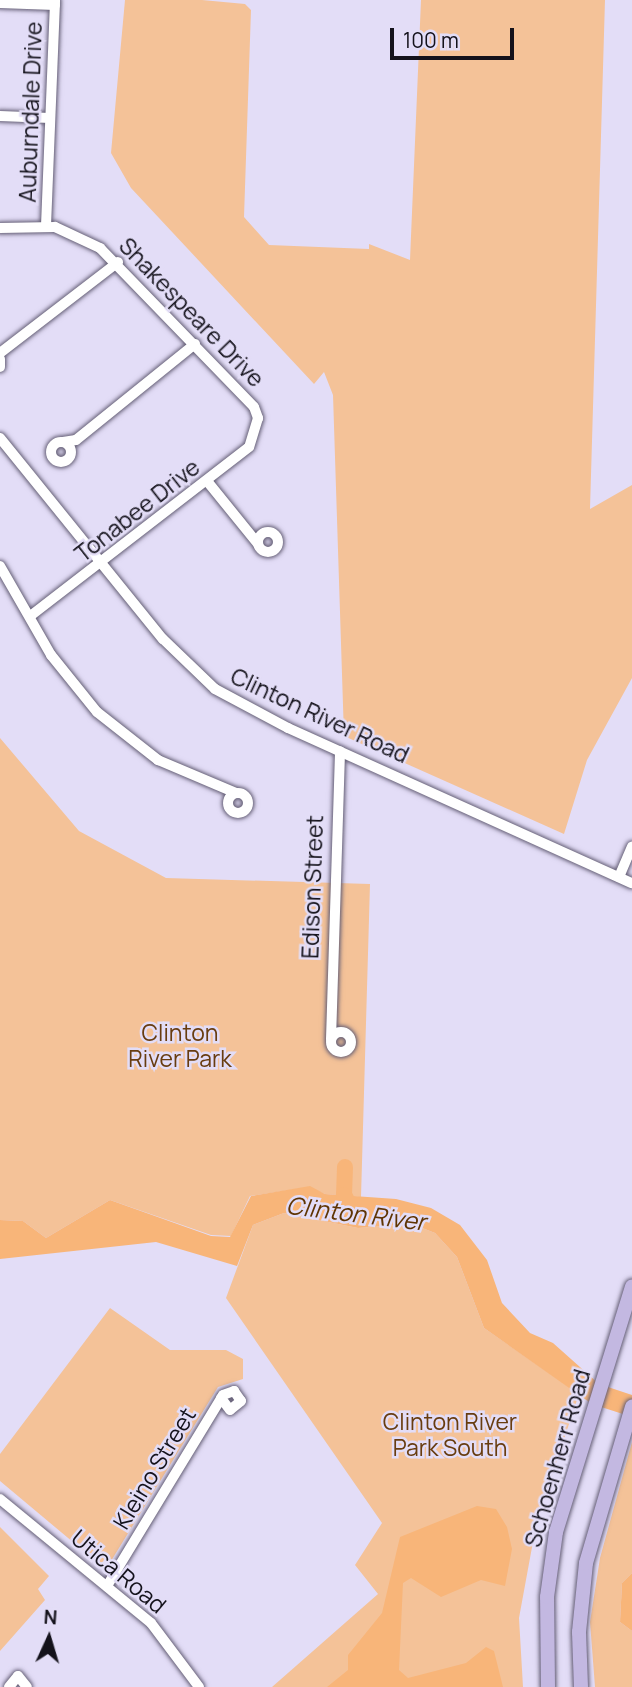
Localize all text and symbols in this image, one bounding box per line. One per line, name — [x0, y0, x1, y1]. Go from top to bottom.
scale bar — [394, 14, 518, 58]
street label: Auburndale Drive — [13, 21, 47, 203]
text: 100 m — [403, 26, 459, 54]
street label: Shakespeare Drive — [114, 232, 270, 392]
street label: Tonabee Drive — [69, 453, 205, 567]
street label: Clinton River Road — [227, 662, 413, 768]
street label: Edison Street — [296, 815, 328, 959]
park label: Clinton River Park — [128, 1018, 232, 1072]
water label: Clinton River — [285, 1190, 427, 1236]
street label: Schoenherr Road — [518, 1366, 596, 1550]
street label: Kleino Street — [107, 1402, 201, 1534]
park label: Clinton River Park South — [383, 1407, 517, 1461]
street label: Utica Road — [66, 1523, 172, 1619]
north arrow — [14, 1603, 84, 1673]
text: N — [43, 1604, 58, 1630]

